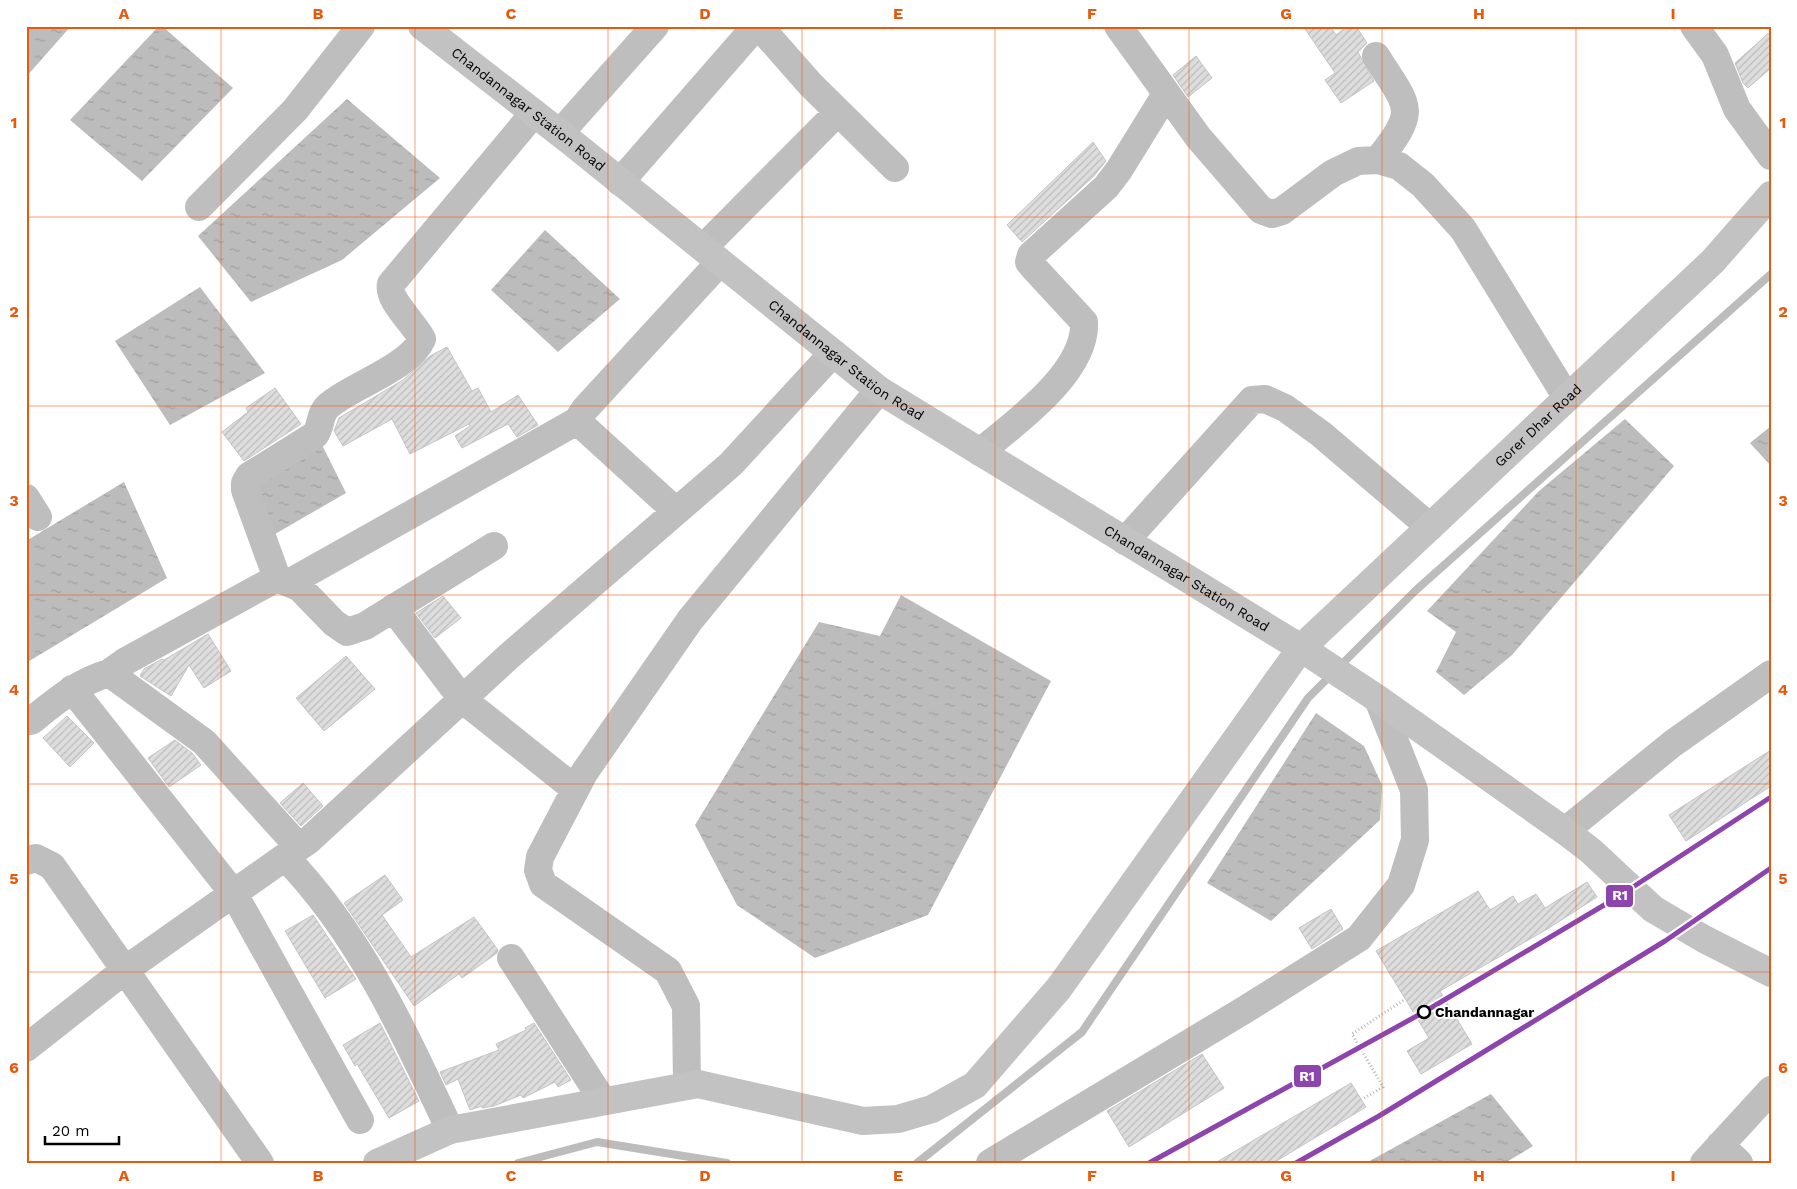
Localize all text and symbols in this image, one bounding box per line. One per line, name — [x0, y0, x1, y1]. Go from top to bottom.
text: A — [119, 4, 130, 23]
text: B — [313, 4, 324, 23]
text: C — [506, 4, 517, 23]
text: D — [699, 4, 711, 23]
text: E — [893, 4, 903, 23]
text: F — [1087, 4, 1097, 23]
text: G — [1280, 4, 1292, 23]
text: H — [1473, 4, 1485, 23]
text: I — [1670, 4, 1676, 23]
street label: Chandannagar Station Road — [448, 44, 608, 174]
text: 1 — [11, 113, 17, 132]
text: 1 — [1780, 113, 1786, 132]
street label: Chandannagar Station Road — [765, 296, 927, 423]
text: 2 — [9, 302, 19, 321]
text: 2 — [1778, 302, 1788, 321]
street label: Gorer Dhar Road — [1491, 381, 1585, 470]
text: 3 — [9, 491, 19, 510]
text: 3 — [1778, 491, 1788, 510]
street label: Chandannagar Station Road — [1101, 522, 1272, 635]
text: 4 — [9, 680, 19, 699]
text: 4 — [1778, 680, 1788, 699]
text: 5 — [9, 869, 19, 888]
text: 5 — [1778, 869, 1788, 888]
line badge: R1 — [1605, 884, 1634, 908]
text: R1 — [1612, 887, 1628, 903]
place label: Chandannagar — [1435, 1004, 1534, 1020]
marker: Chandannagar — [1417, 1005, 1431, 1019]
text: 6 — [9, 1058, 19, 1077]
text: 6 — [1778, 1058, 1788, 1077]
line badge: R1 — [1293, 1064, 1322, 1088]
text: R1 — [1299, 1068, 1315, 1084]
scale bar — [45, 1114, 119, 1146]
text: 20 m — [52, 1122, 90, 1140]
text: A — [119, 1166, 130, 1185]
text: B — [313, 1166, 324, 1185]
text: C — [506, 1166, 517, 1185]
text: D — [699, 1166, 711, 1185]
text: E — [893, 1166, 903, 1185]
text: F — [1087, 1166, 1097, 1185]
text: G — [1280, 1166, 1292, 1185]
text: H — [1473, 1166, 1485, 1185]
text: I — [1670, 1166, 1676, 1185]

